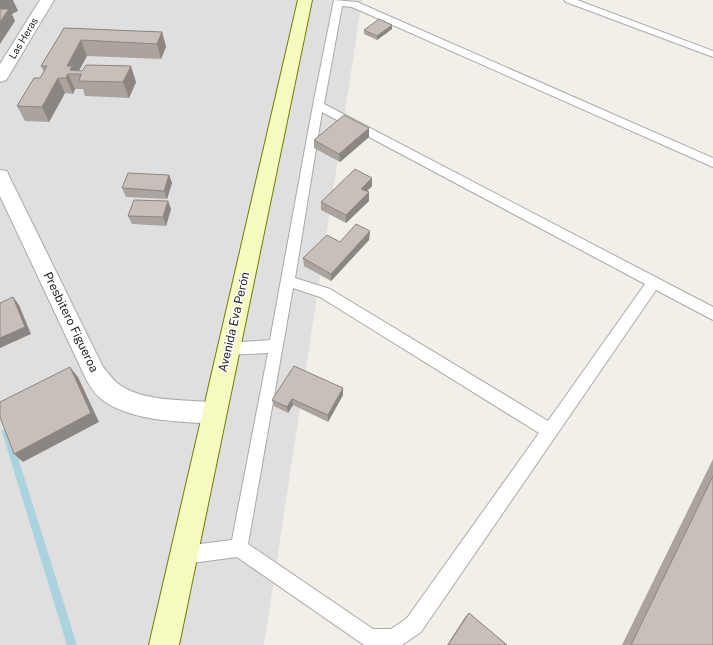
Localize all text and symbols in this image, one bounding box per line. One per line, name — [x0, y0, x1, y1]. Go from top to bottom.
street label: Las Heras — [6, 15, 40, 61]
street label: Presbitero Figueroa — [41, 270, 101, 374]
street label: Avenida Eva Perón — [216, 270, 252, 374]

